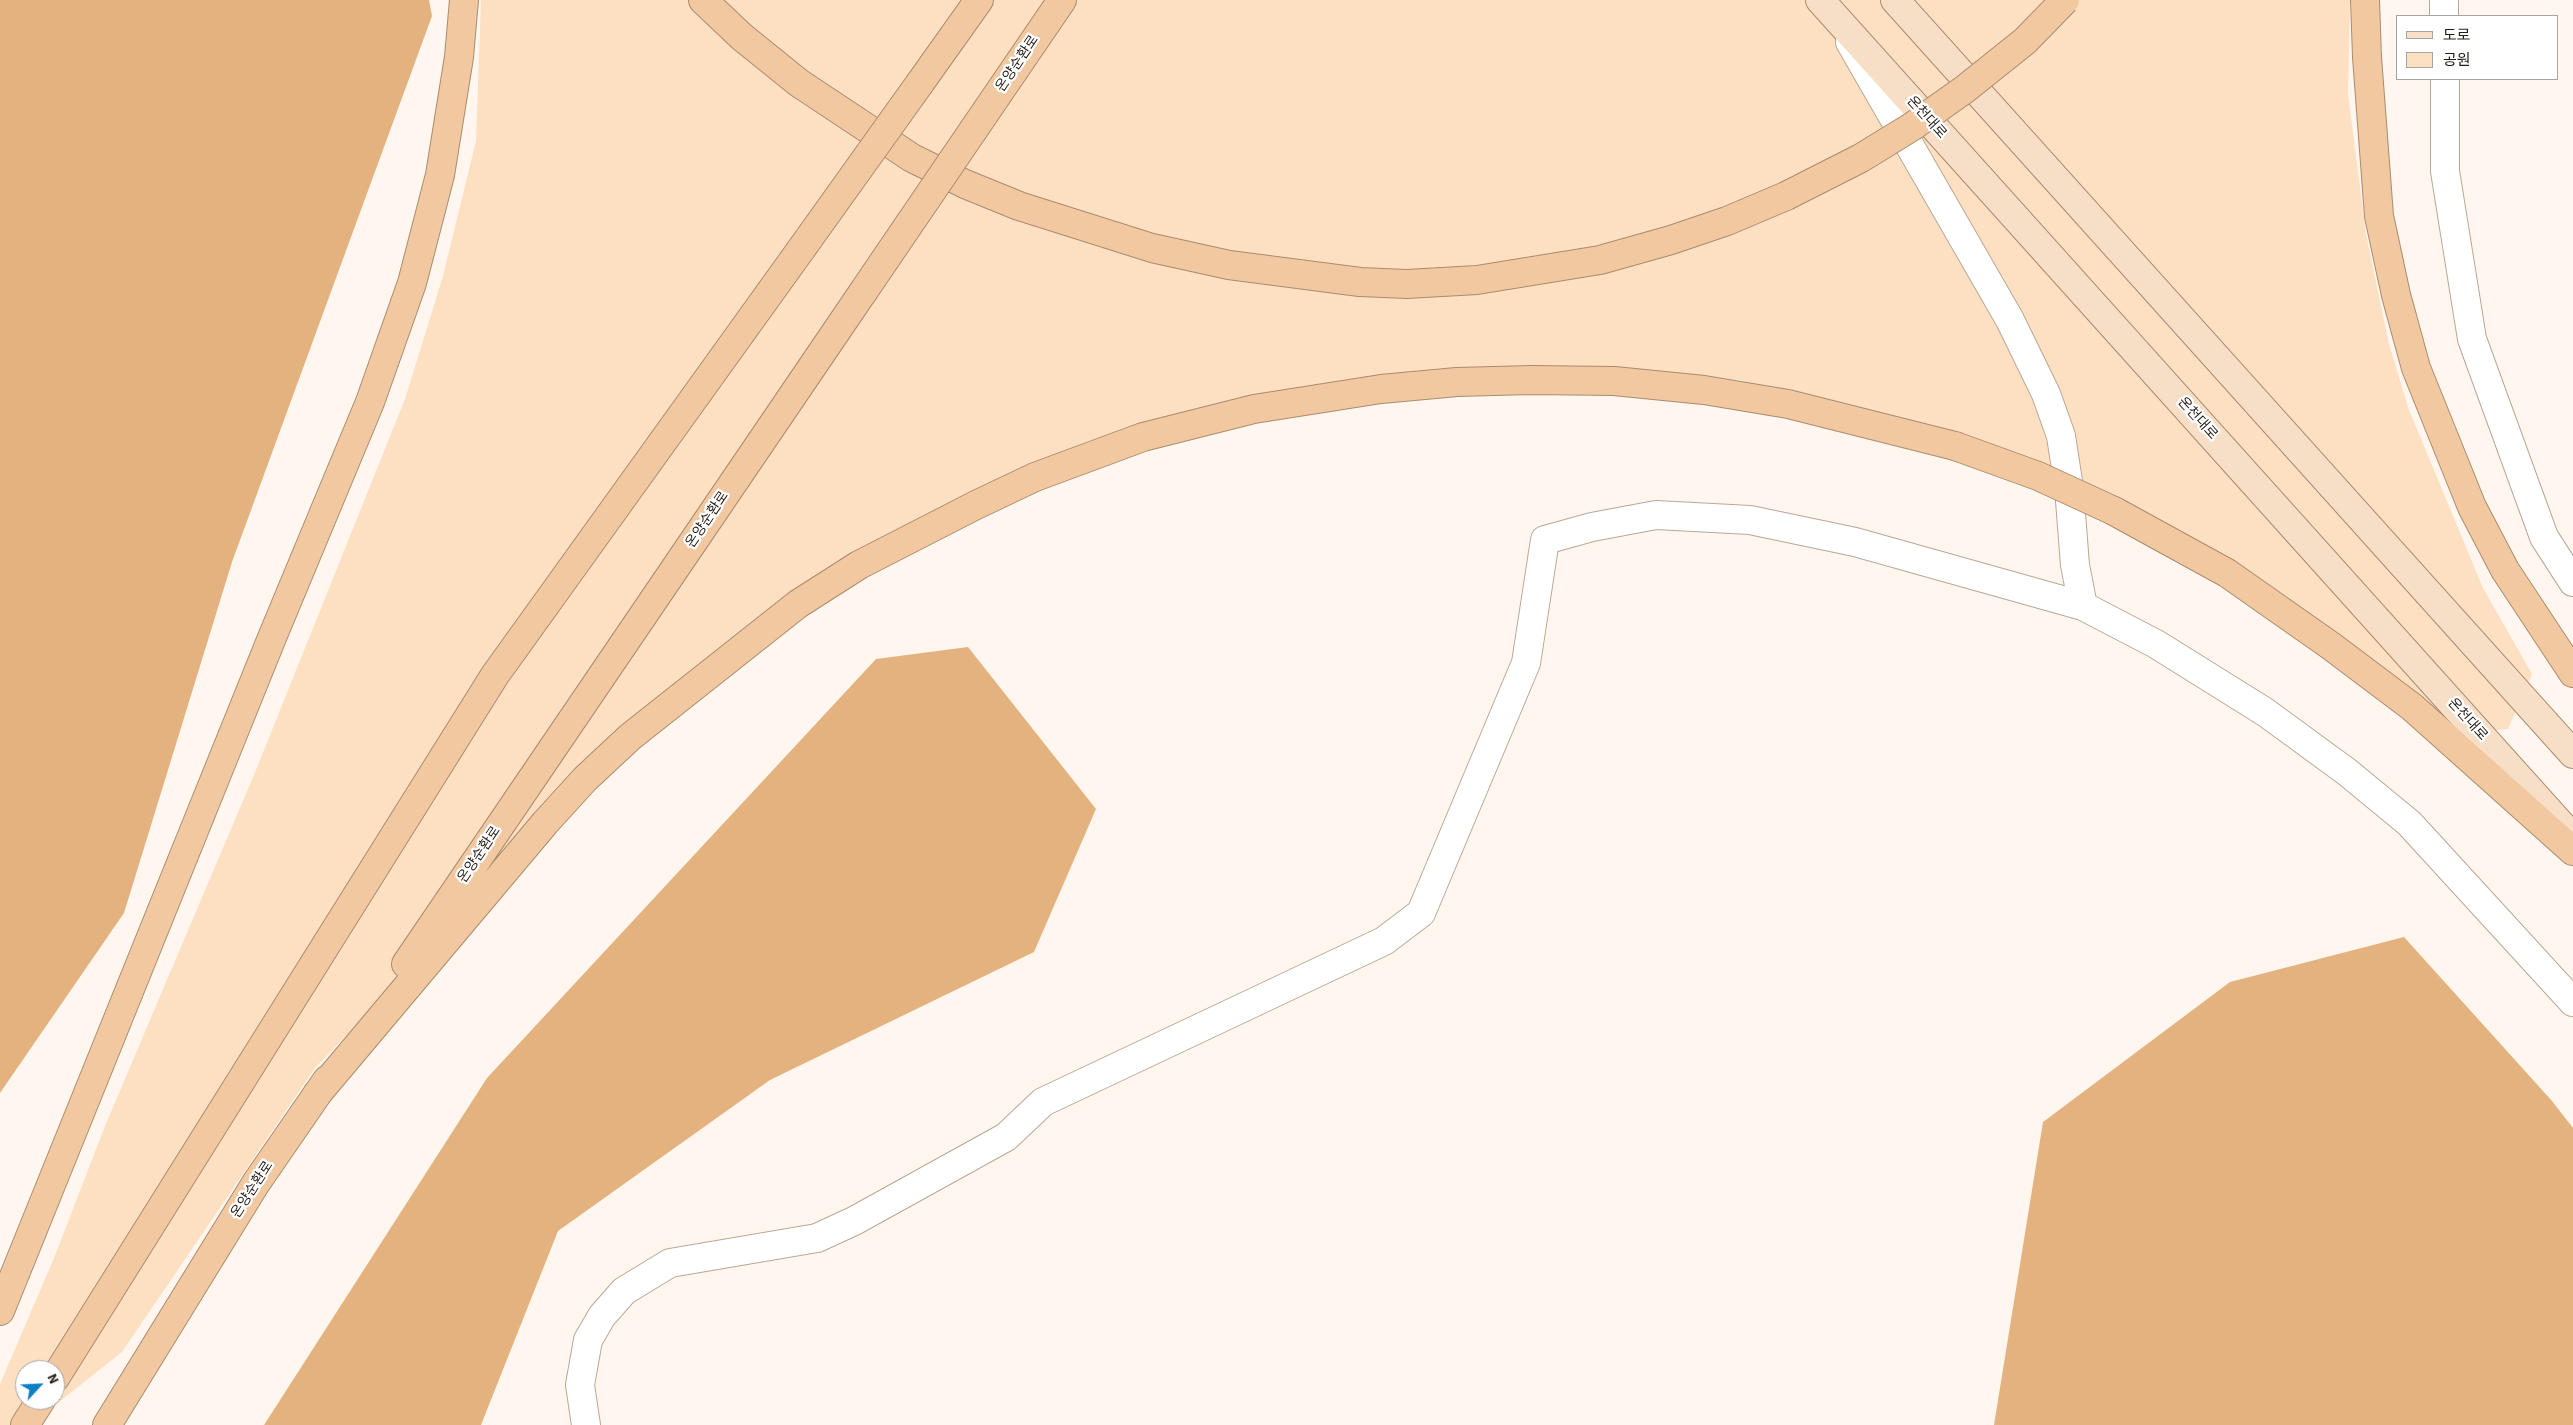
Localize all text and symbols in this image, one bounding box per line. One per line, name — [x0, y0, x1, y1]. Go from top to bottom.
legend — [2396, 15, 2558, 80]
text: 도로 — [2443, 25, 2471, 46]
street label: 온양순환로 — [993, 33, 1043, 95]
text: 공원 — [2443, 50, 2471, 71]
street label: 온천대로 — [1903, 93, 1949, 143]
street label: 온천대로 — [2174, 394, 2220, 444]
street label: 온양순환로 — [683, 489, 733, 551]
street label: 온천대로 — [2444, 695, 2490, 745]
street label: 온양순환로 — [455, 824, 505, 886]
street label: 온양순환로 — [228, 1158, 278, 1222]
north arrow — [15, 1360, 65, 1410]
text: N — [42, 1371, 64, 1388]

